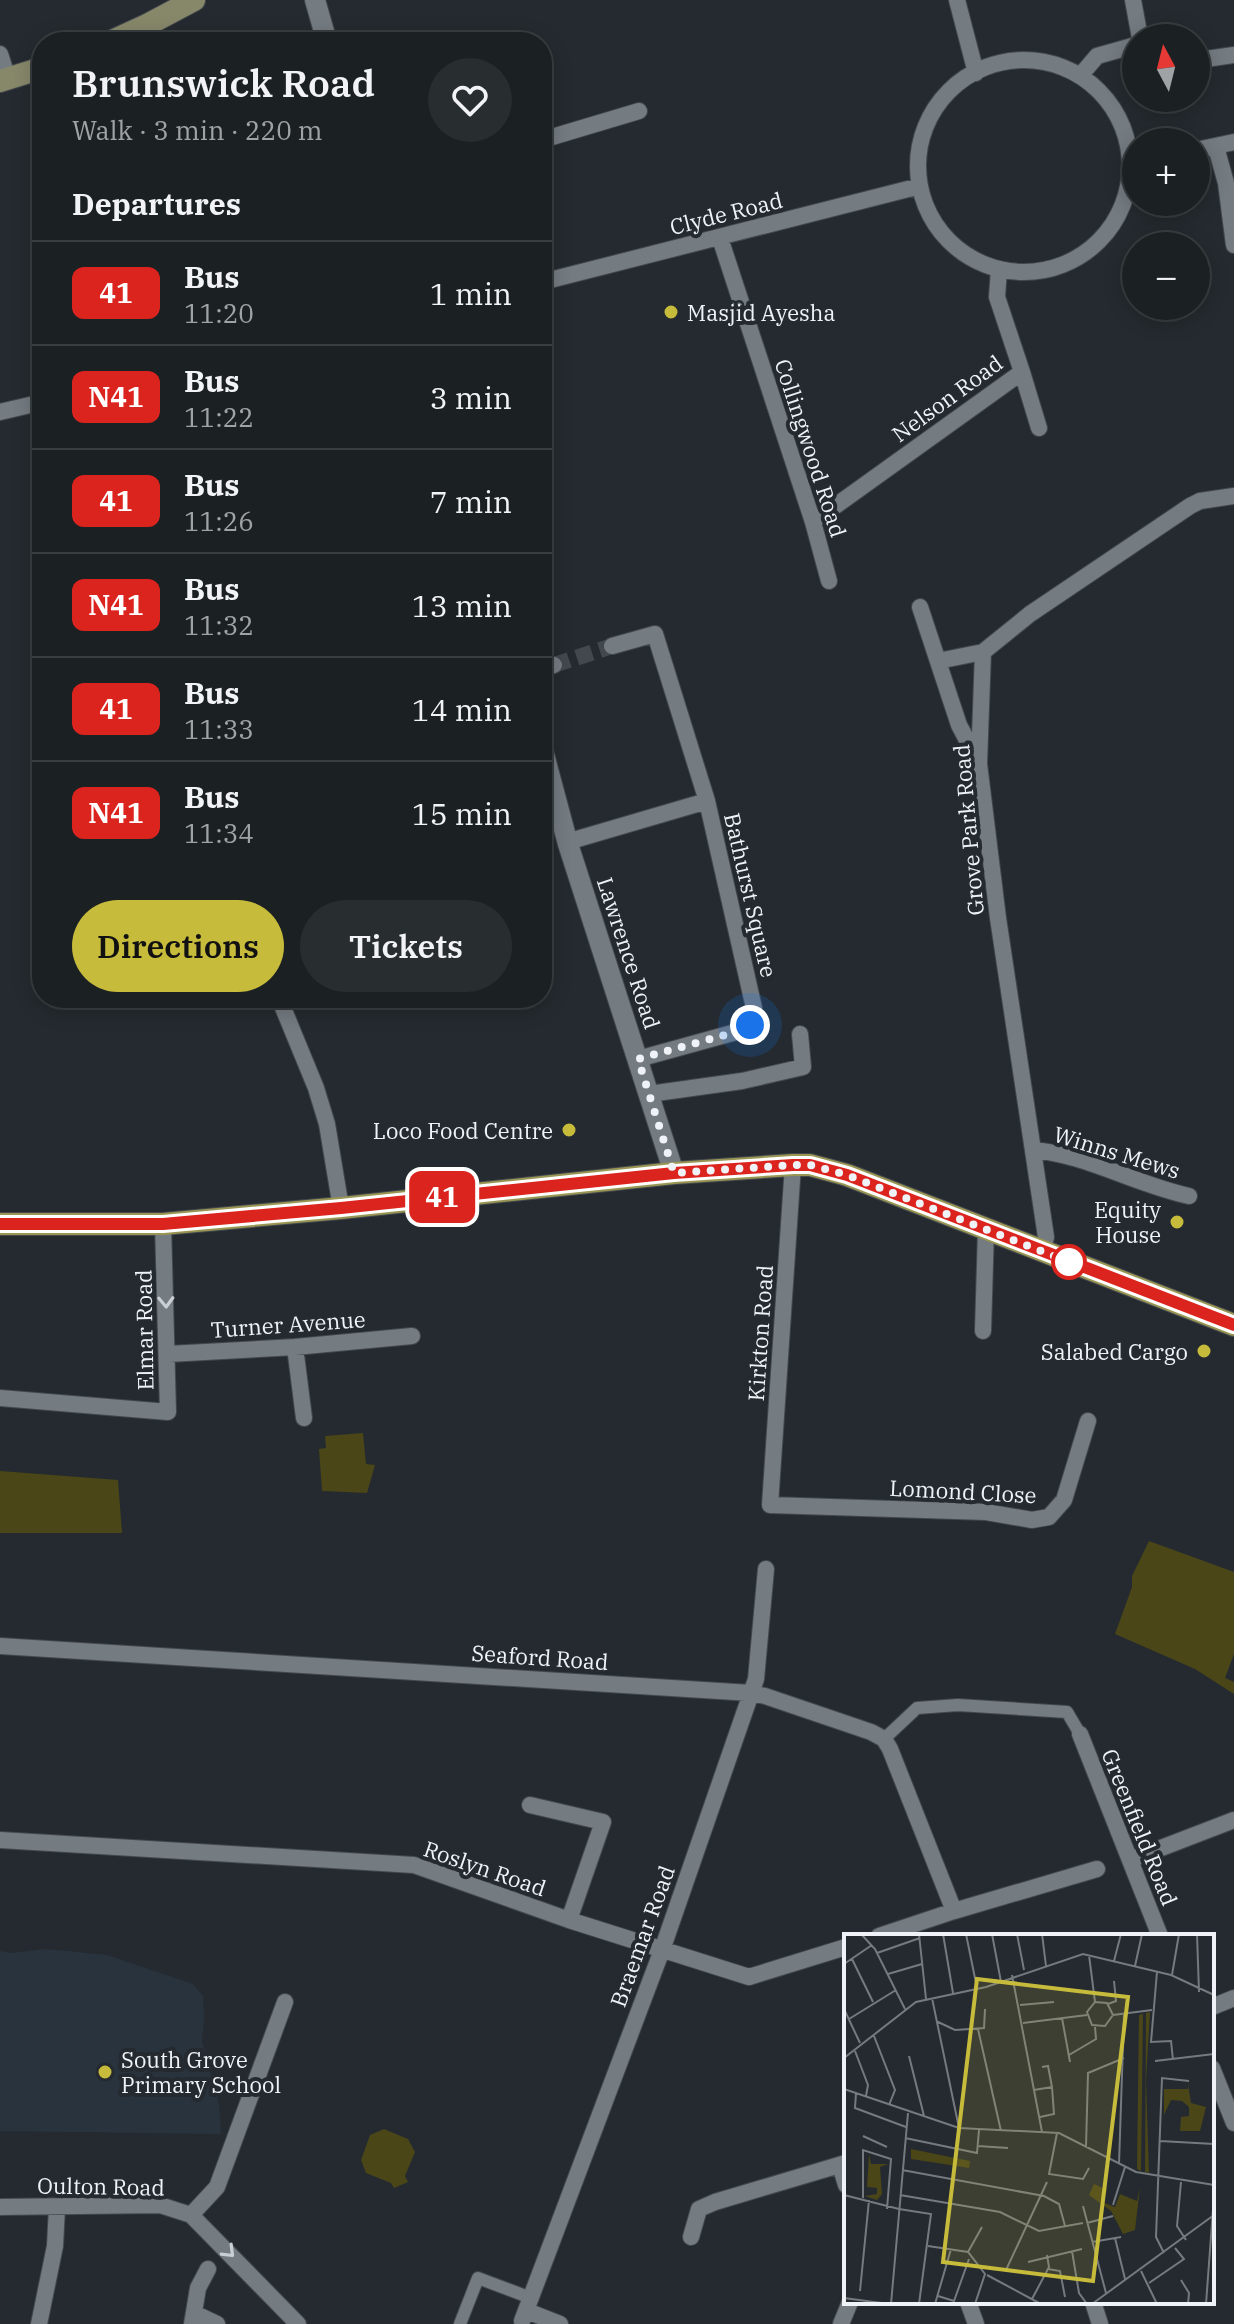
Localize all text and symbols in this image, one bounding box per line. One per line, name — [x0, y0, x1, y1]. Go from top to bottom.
north arrow — [1122, 24, 1210, 112]
map controls — [1122, 24, 1210, 320]
text: Brunswick Road — [72, 58, 375, 107]
button: heart — [428, 58, 512, 142]
text: Walk · 3 min · 220 m — [72, 113, 323, 147]
button: + — [1122, 128, 1210, 216]
text: Departures — [72, 184, 241, 223]
street label: Clyde Road — [667, 185, 785, 241]
button: − — [1122, 232, 1210, 320]
text: Bus — [184, 257, 239, 296]
text: 41 — [99, 274, 133, 311]
text: 1 min — [430, 274, 512, 313]
text: 11:20 — [184, 296, 254, 330]
place label: Masjid Ayesha — [687, 298, 836, 327]
marker: Masjid Ayesha — [662, 303, 680, 321]
street label: Nelson Road — [886, 348, 1008, 448]
street label: Collingwood Road — [768, 355, 854, 541]
text: Bus — [184, 361, 239, 400]
text: N41 — [88, 378, 144, 415]
text: 3 min — [430, 378, 512, 417]
text: 11:22 — [184, 400, 254, 434]
text: Bus — [184, 465, 239, 504]
text: 41 — [99, 482, 133, 519]
text: 7 min — [430, 482, 512, 521]
text: 11:26 — [184, 504, 254, 538]
text: Bus — [184, 569, 239, 608]
text: N41 — [88, 586, 144, 623]
text: 13 min — [412, 586, 512, 625]
text: 11:32 — [184, 608, 254, 642]
text: Bus — [184, 673, 239, 712]
text: 41 — [99, 690, 133, 727]
text: 14 min — [412, 690, 512, 729]
text: 11:33 — [184, 712, 254, 746]
street label: Grove Park Road — [946, 743, 990, 917]
text: Bus — [184, 777, 239, 816]
text: N41 — [88, 794, 144, 831]
text: 15 min — [412, 794, 512, 833]
street label: Bathurst Square — [718, 810, 784, 980]
text: 11:34 — [184, 816, 254, 850]
street label: Lawrence Road — [591, 873, 667, 1033]
button: Directions — [72, 900, 284, 992]
button: Tickets — [300, 900, 512, 992]
your location — [730, 1005, 770, 1045]
place label: Loco Food Centre — [373, 1116, 553, 1145]
street label: Winns Mews — [1050, 1119, 1184, 1185]
marker: Loco Food Centre — [560, 1121, 578, 1139]
line badge: 41 — [406, 1171, 478, 1223]
text: 41 — [425, 1178, 459, 1215]
place label: Equity House — [1094, 1195, 1161, 1249]
marker: Equity House — [1168, 1213, 1186, 1231]
unlabelled marker — [1052, 1245, 1086, 1279]
street label: Kirkton Road — [741, 1264, 779, 1402]
street label: Elmar Road — [128, 1269, 160, 1391]
one-way arrow — [157, 1296, 174, 1309]
street label: Turner Avenue — [210, 1304, 366, 1344]
place label: Salabed Cargo — [1041, 1337, 1188, 1366]
marker: Salabed Cargo — [1195, 1342, 1213, 1360]
street label: Lomond Close — [889, 1473, 1037, 1509]
street label: Seaford Road — [470, 1638, 610, 1676]
street label: Greenfield Road — [1095, 1744, 1185, 1910]
street label: Roslyn Road — [420, 1834, 550, 1902]
street label: Braemar Road — [603, 1861, 681, 2011]
inset map — [844, 1934, 1214, 2304]
place label: South Grove Primary School — [121, 2045, 281, 2099]
marker: South Grove Primary School — [96, 2063, 114, 2081]
street label: Oulton Road — [37, 2170, 165, 2202]
one-way arrow — [220, 2243, 235, 2257]

